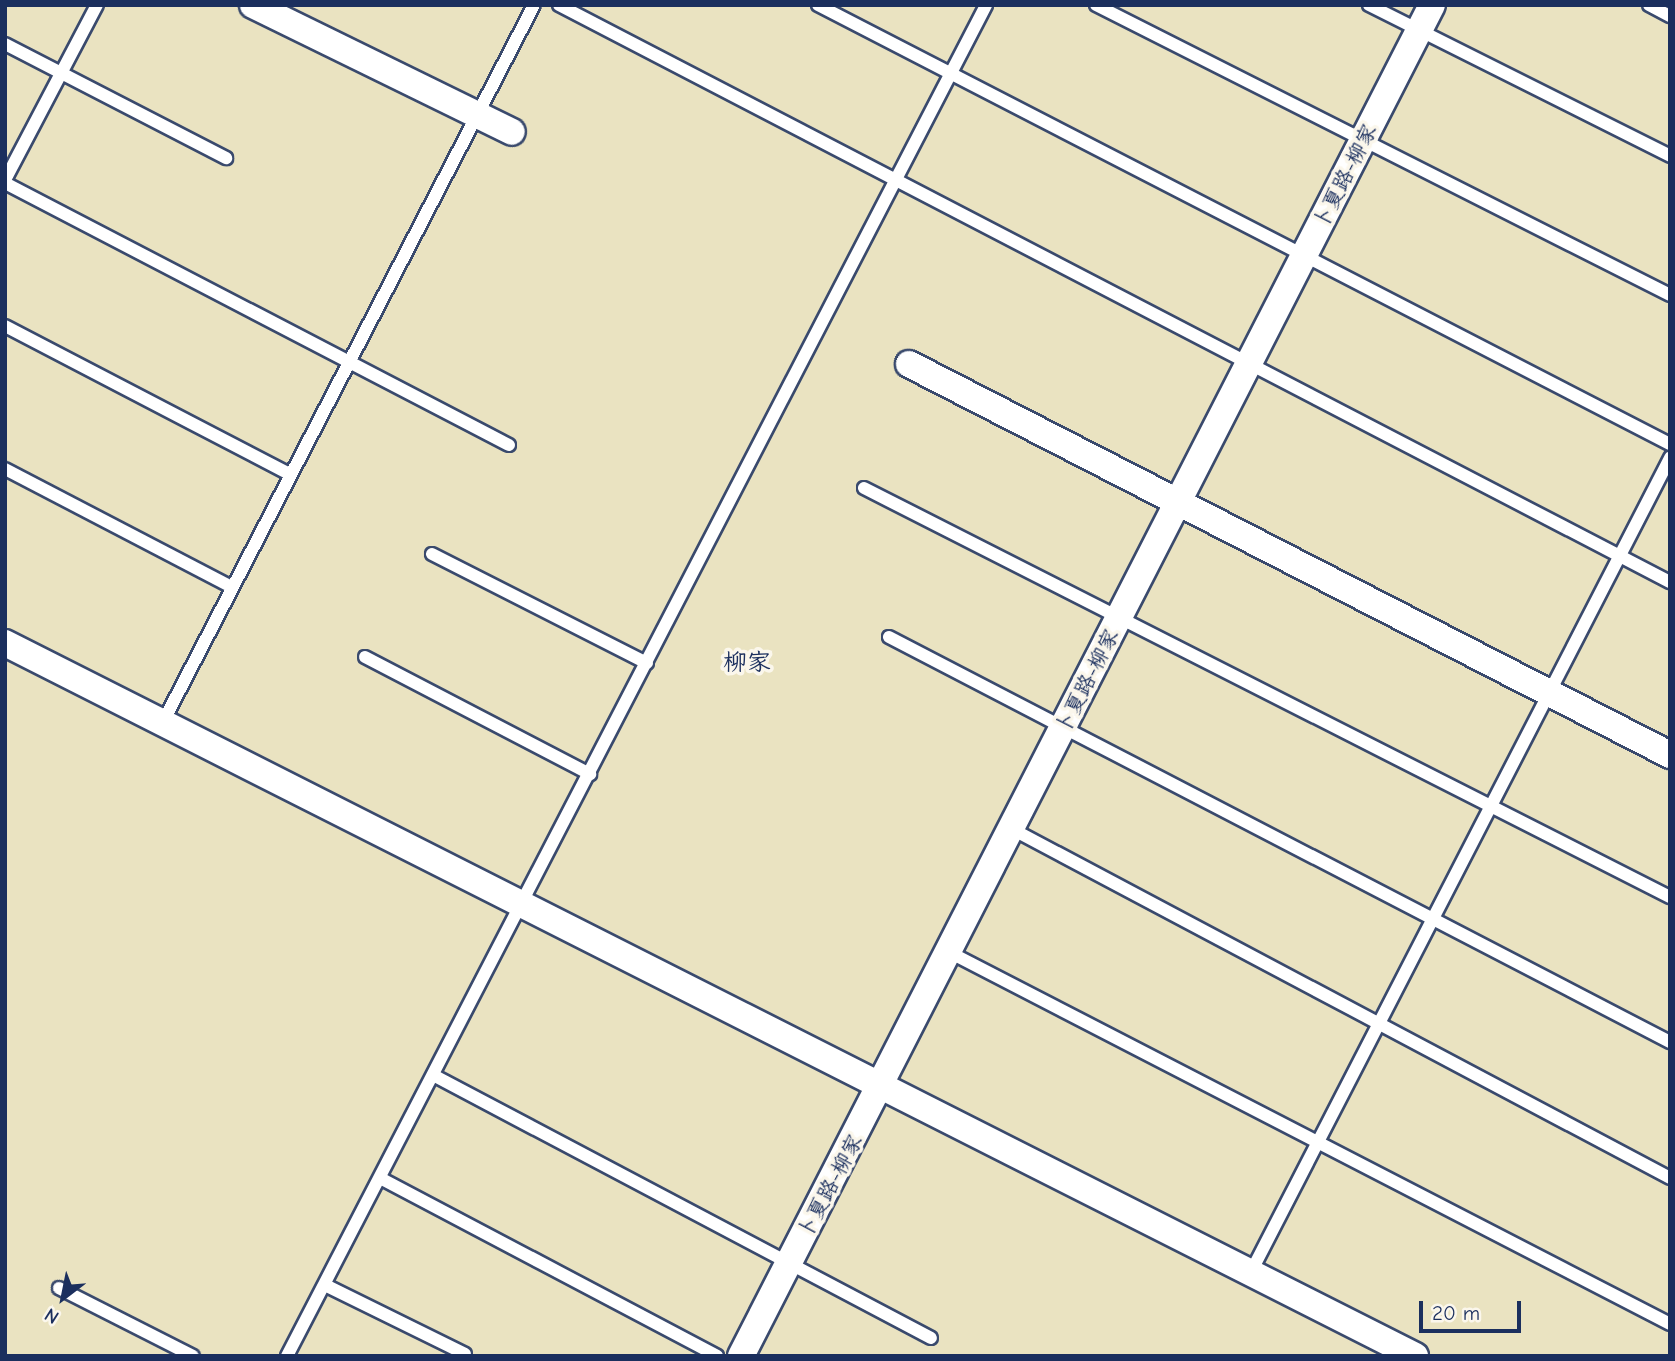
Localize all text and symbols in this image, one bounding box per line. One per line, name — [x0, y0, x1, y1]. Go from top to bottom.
street label: 卜夏路-柳家 — [1308, 120, 1382, 232]
street label: 卜夏路-柳家 — [1050, 625, 1124, 737]
district label: 柳家 — [723, 649, 771, 677]
street label: 卜夏路-柳家 — [792, 1130, 868, 1242]
north arrow — [28, 1263, 98, 1333]
scale bar — [1423, 1288, 1524, 1332]
text: 20 m — [1432, 1301, 1480, 1325]
text: N — [41, 1303, 63, 1328]

